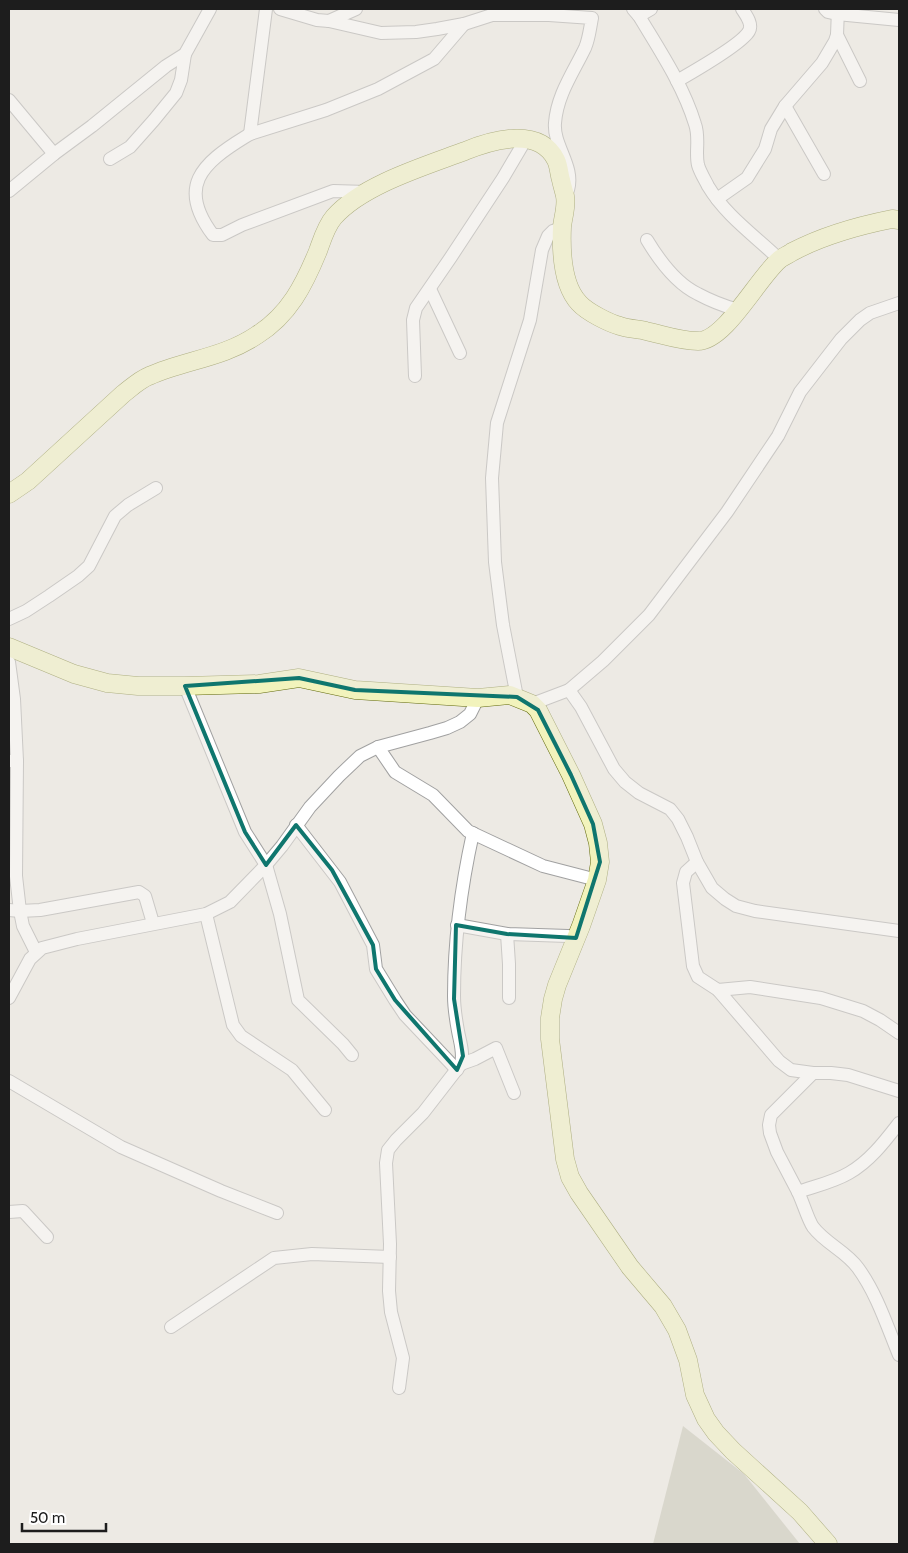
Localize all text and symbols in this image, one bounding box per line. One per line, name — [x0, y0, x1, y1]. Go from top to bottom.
scale bar — [22, 1500, 106, 1532]
text: 50 m — [30, 1509, 65, 1527]

